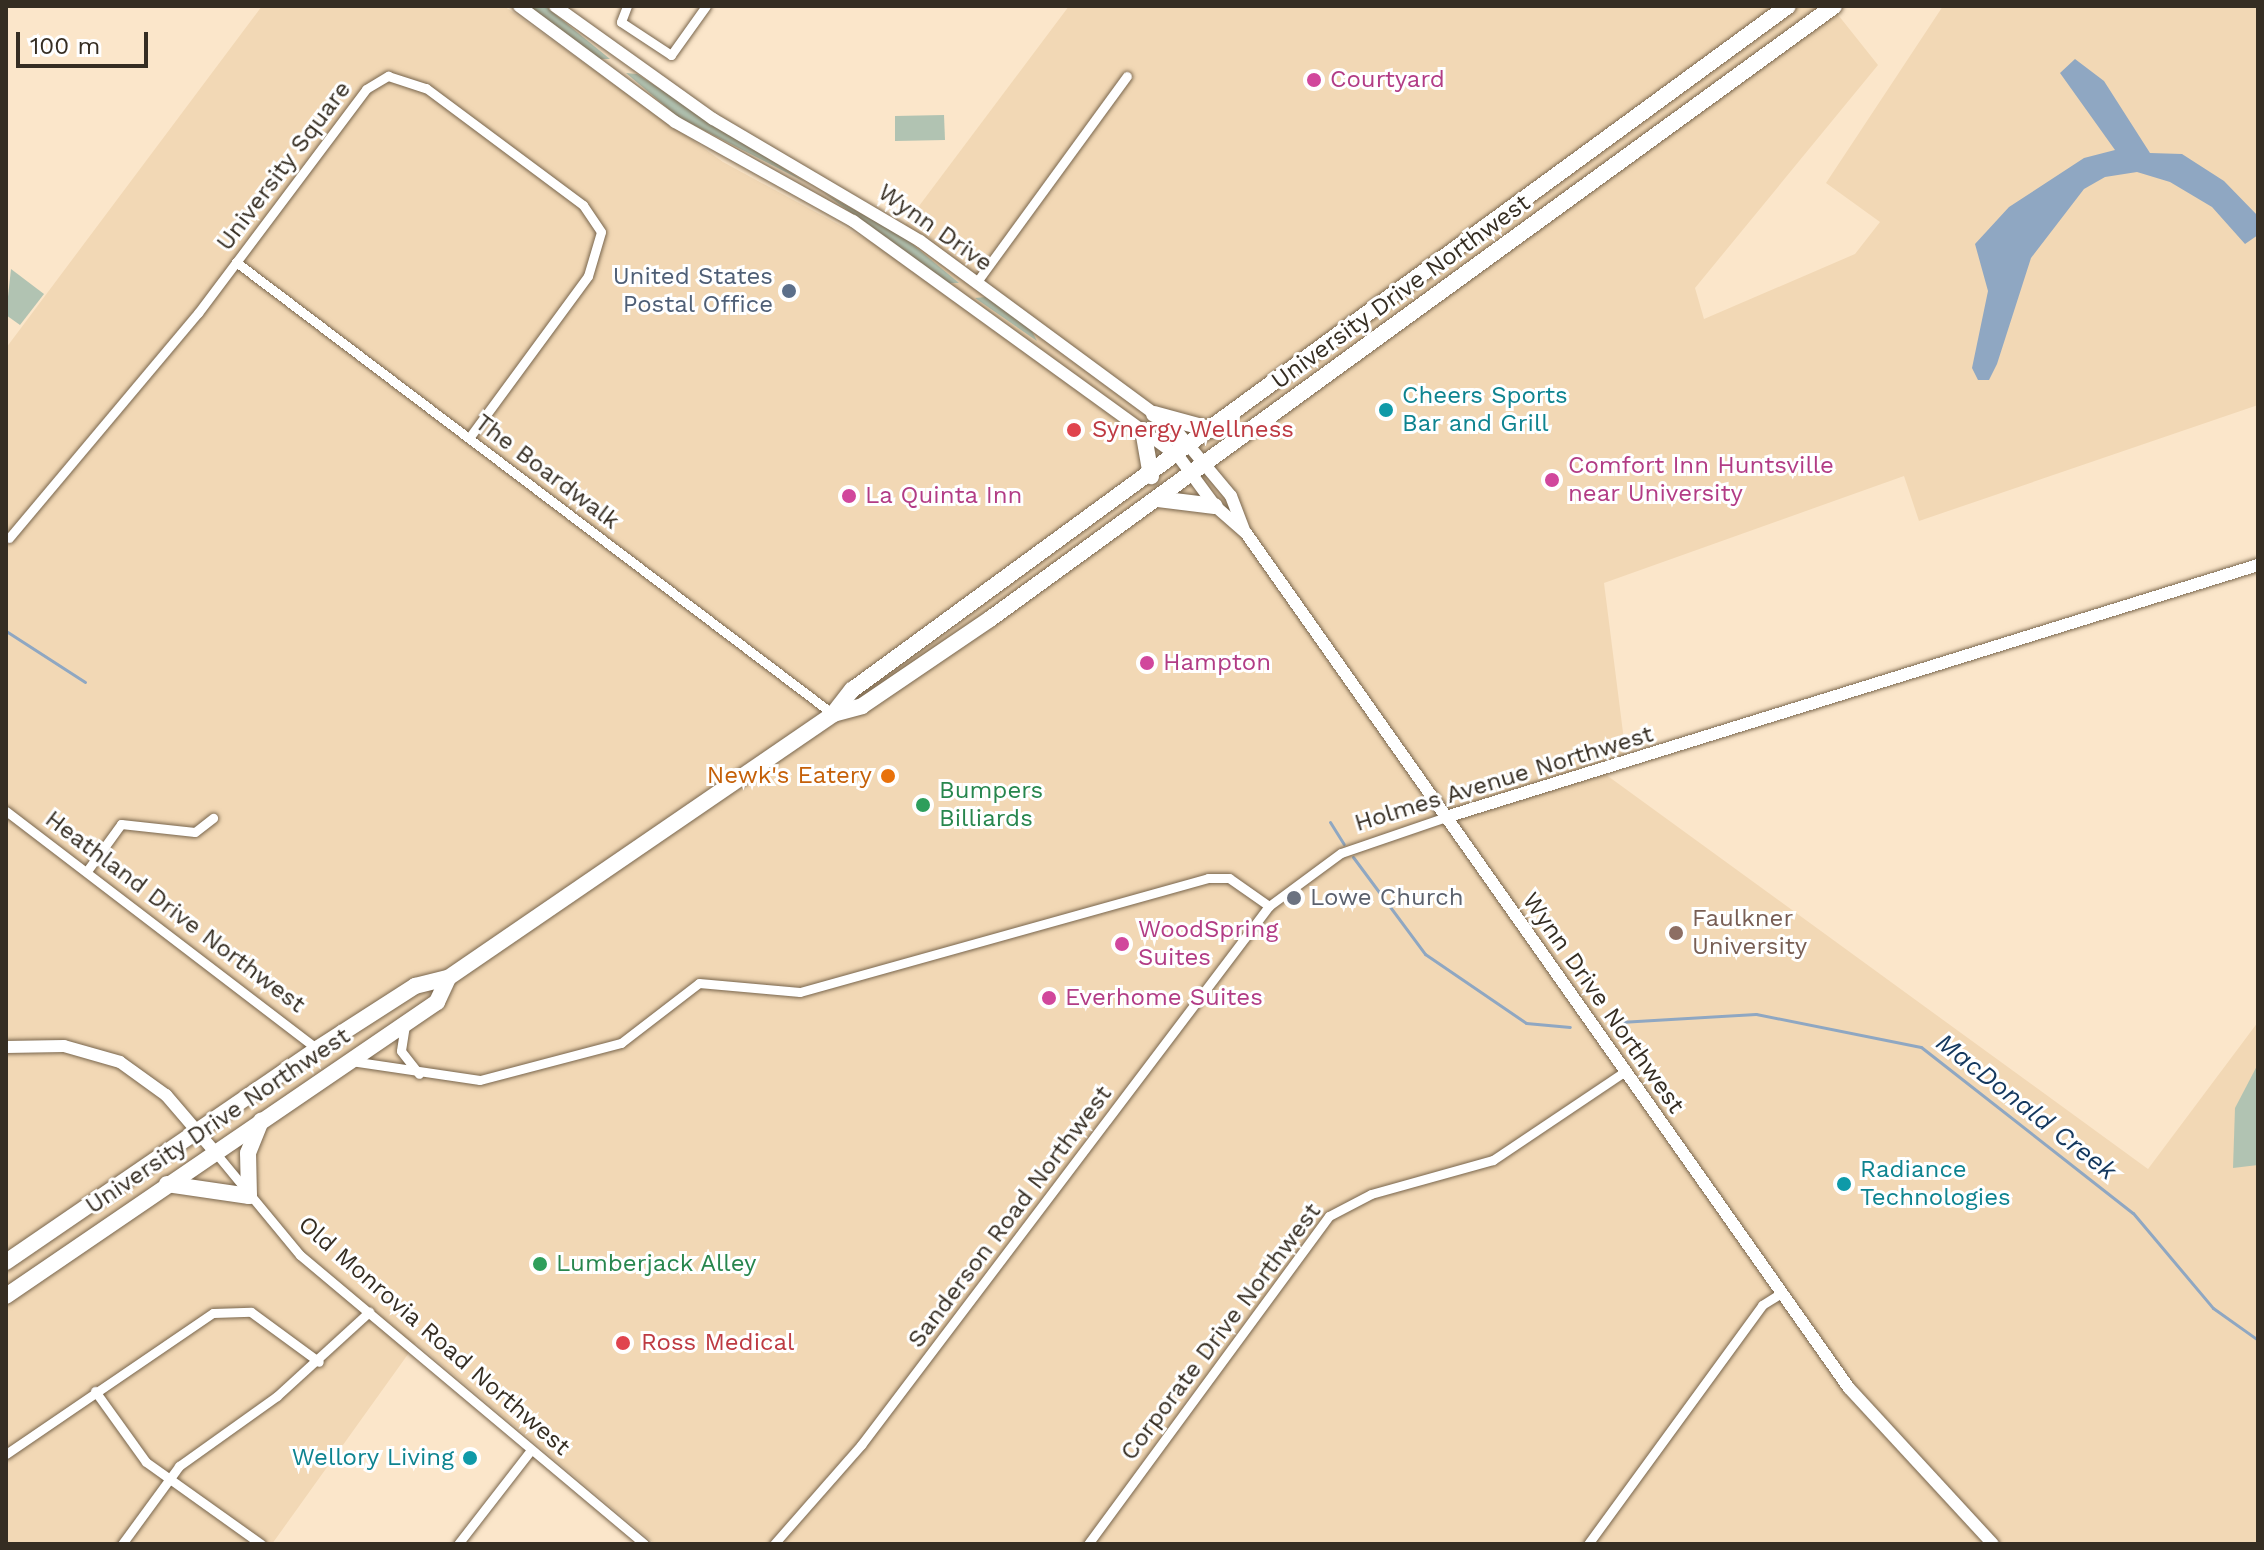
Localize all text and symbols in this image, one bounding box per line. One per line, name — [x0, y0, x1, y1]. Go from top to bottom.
scale bar — [20, 16, 152, 66]
text: 100 m — [30, 32, 100, 60]
place label: Courtyard — [1330, 66, 1445, 94]
marker: Courtyard — [1305, 71, 1323, 89]
street label: University Square — [211, 75, 357, 257]
street label: Wynn Drive — [872, 178, 998, 278]
street label: University Drive Northwest — [1266, 188, 1536, 396]
place label: United States Postal Office — [613, 263, 773, 319]
marker: United States Postal Office — [780, 282, 798, 300]
place label: Cheers Sports Bar and Grill — [1402, 382, 1568, 438]
marker: Cheers Sports Bar and Grill — [1377, 401, 1395, 419]
street label: The Boardwalk — [469, 408, 625, 536]
place label: Synergy Wellness — [1092, 416, 1295, 444]
marker: Synergy Wellness — [1063, 419, 1085, 441]
place label: Comfort Inn Huntsville near University — [1568, 452, 1834, 508]
marker: Comfort Inn Huntsville near University — [1543, 471, 1561, 489]
place label: La Quinta Inn — [865, 482, 1023, 510]
marker: La Quinta Inn — [840, 487, 858, 505]
place label: Hampton — [1163, 649, 1271, 677]
marker: Hampton — [1138, 654, 1156, 672]
street label: Holmes Avenue Northwest — [1351, 720, 1657, 838]
place label: Newk's Eatery — [707, 762, 872, 790]
marker: Newk's Eatery — [879, 767, 897, 785]
place label: Bumpers Billiards — [939, 777, 1043, 833]
marker: Bumpers Billiards — [914, 796, 932, 814]
street label: Heathland Drive Northwest — [39, 805, 311, 1019]
place label: Lowe Church — [1310, 884, 1464, 912]
street label: Wynn Drive Northwest — [1516, 887, 1690, 1119]
marker: Lowe Church — [1285, 889, 1303, 907]
place label: Faulkner University — [1692, 905, 1807, 961]
place label: WoodSpring Suites — [1138, 916, 1278, 972]
marker: Faulkner University — [1667, 924, 1685, 942]
marker: WoodSpring Suites — [1113, 935, 1131, 953]
place label: Everhome Suites — [1065, 984, 1263, 1012]
marker: Everhome Suites — [1040, 989, 1058, 1007]
street label: University Drive Northwest — [80, 1022, 356, 1220]
water label: MacDonald Creek — [1930, 1027, 2122, 1187]
street label: Sanderson Road Northwest — [902, 1080, 1118, 1354]
place label: Radiance Technologies — [1860, 1156, 2011, 1212]
marker: Radiance Technologies — [1835, 1175, 1853, 1193]
street label: Corporate Drive Northwest — [1115, 1198, 1327, 1466]
street label: Old Monrovia Road Northwest — [292, 1210, 576, 1462]
place label: Lumberjack Alley — [556, 1250, 758, 1278]
marker: Lumberjack Alley — [531, 1255, 549, 1273]
place label: Ross Medical — [641, 1329, 794, 1357]
marker: Ross Medical — [612, 1332, 634, 1354]
place label: Wellory Living — [291, 1444, 454, 1472]
marker: Wellory Living — [461, 1449, 479, 1467]

